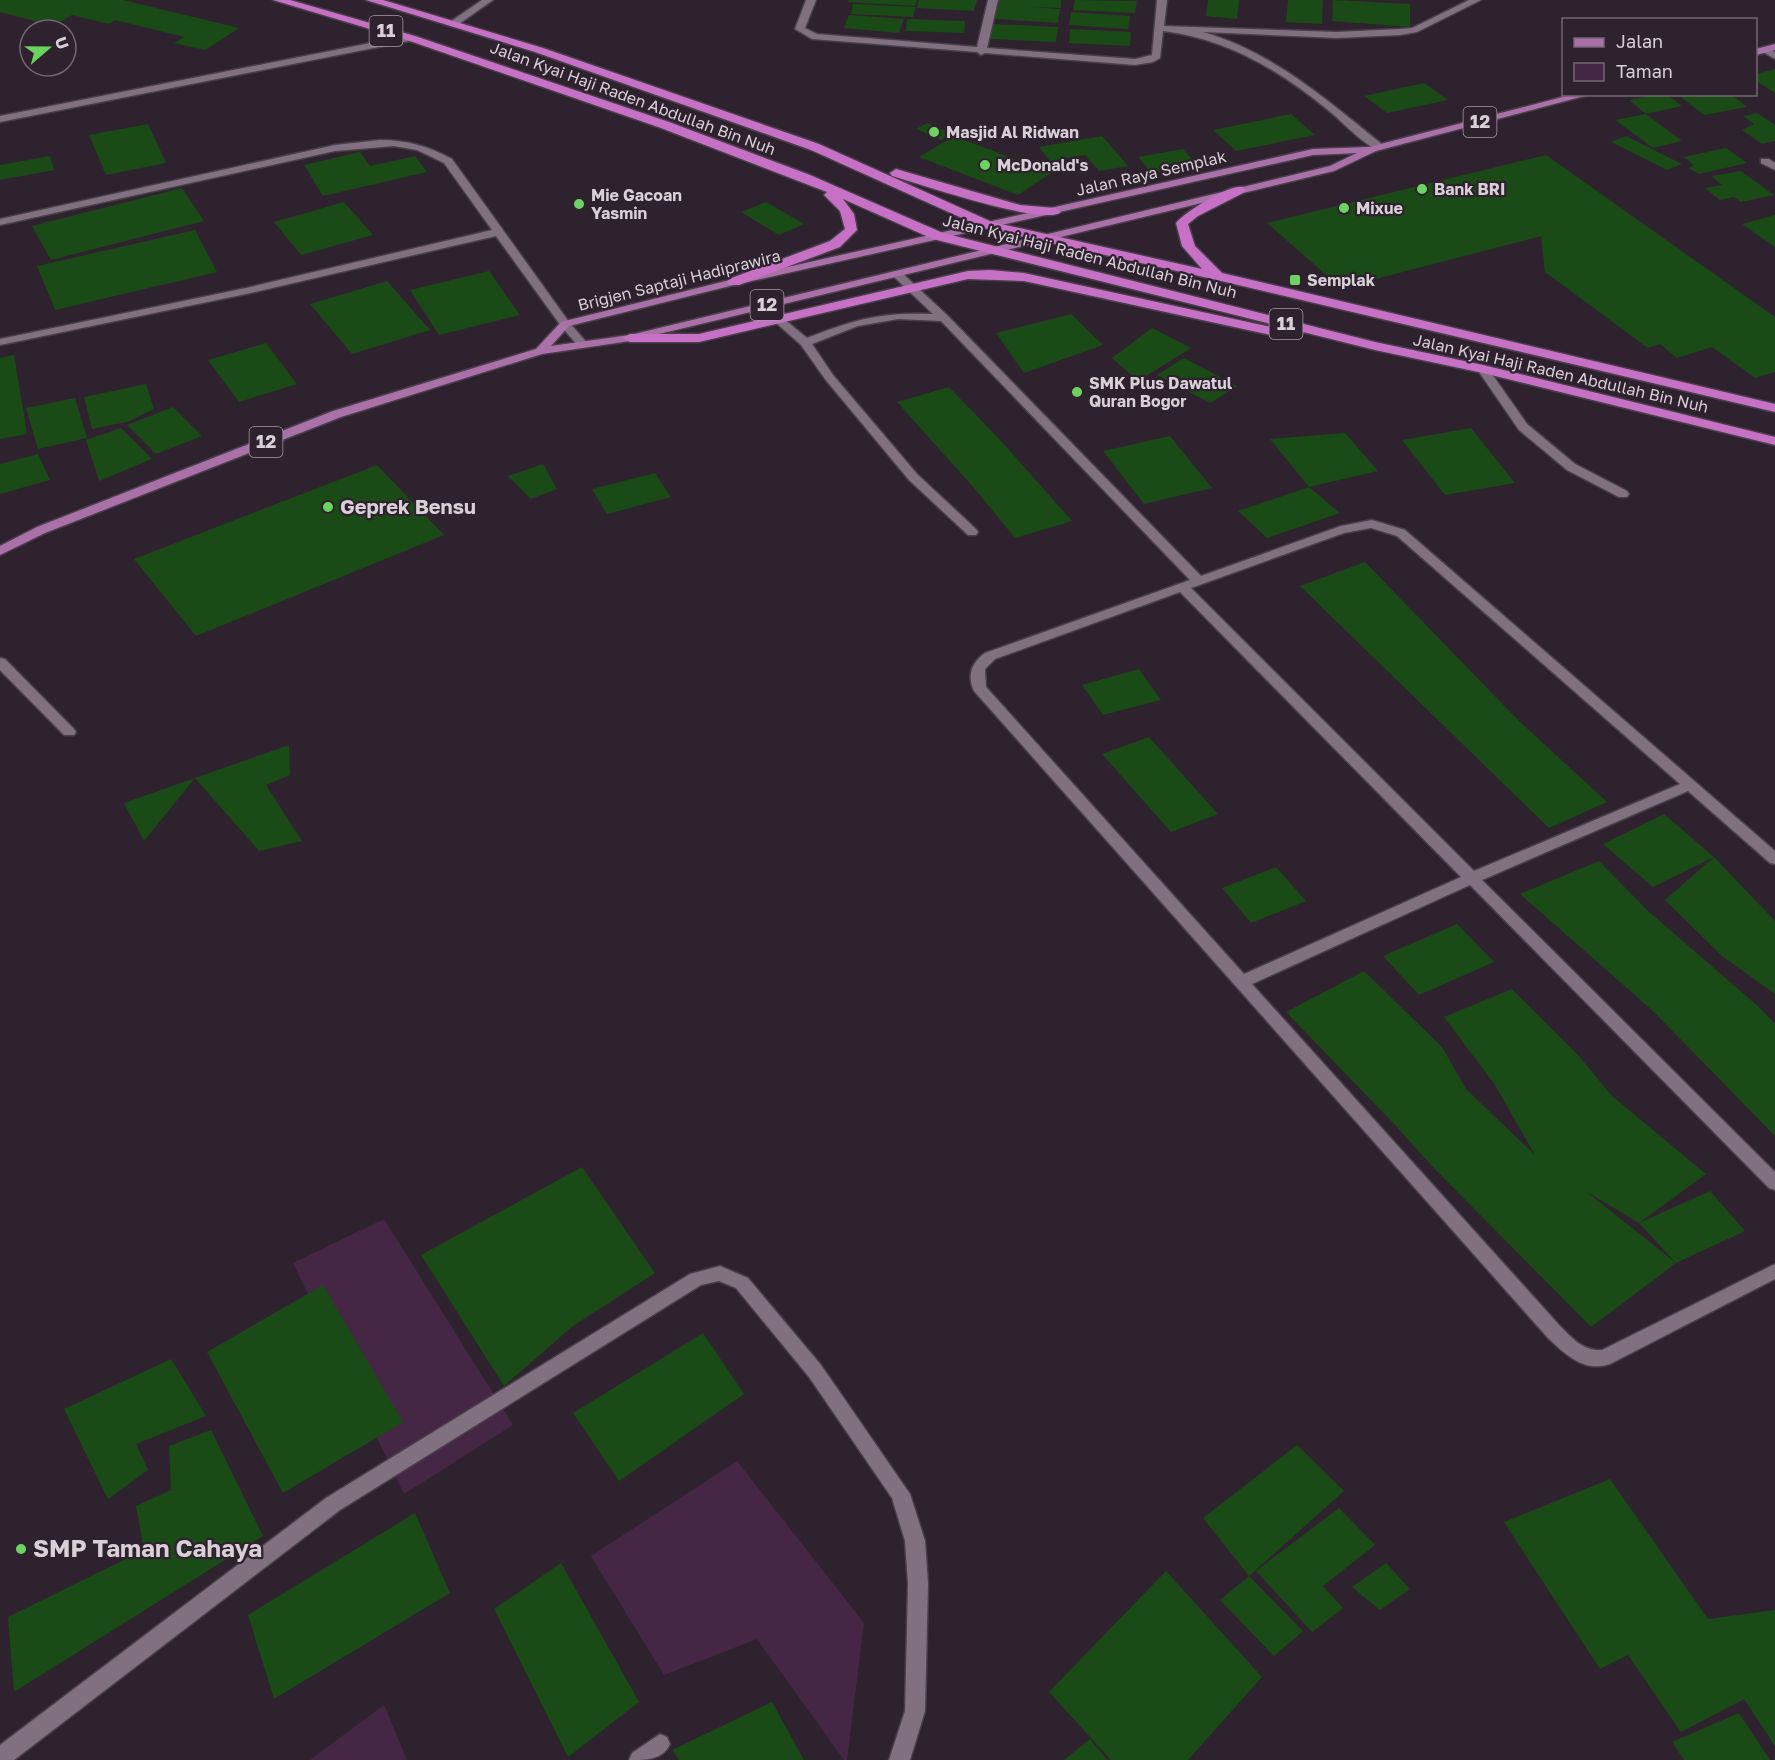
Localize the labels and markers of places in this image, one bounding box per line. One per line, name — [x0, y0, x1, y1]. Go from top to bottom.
place label: Masjid Al Ridwan — [946, 122, 1079, 142]
marker: Masjid Al Ridwan — [927, 125, 941, 139]
place label: McDonald's — [997, 155, 1088, 175]
marker: McDonald's — [978, 158, 992, 172]
place label: Bank BRI — [1434, 179, 1505, 199]
marker: Bank BRI — [1415, 182, 1429, 196]
place label: Mie Gacoan Yasmin — [591, 185, 682, 223]
marker: Mie Gacoan Yasmin — [572, 197, 586, 211]
place label: Mixue — [1356, 198, 1403, 218]
marker: Mixue — [1337, 201, 1351, 215]
place label: Semplak — [1307, 270, 1376, 290]
marker: Semplak — [1288, 273, 1302, 287]
place label: SMK Plus Dawatul Quran Bogor — [1089, 373, 1233, 411]
marker: SMK Plus Dawatul Quran Bogor — [1070, 385, 1084, 399]
place label: Geprek Bensu — [340, 494, 476, 518]
marker: Geprek Bensu — [321, 500, 335, 514]
place label: SMP Taman Cahaya — [33, 1533, 262, 1562]
marker: SMP Taman Cahaya — [14, 1542, 28, 1556]

